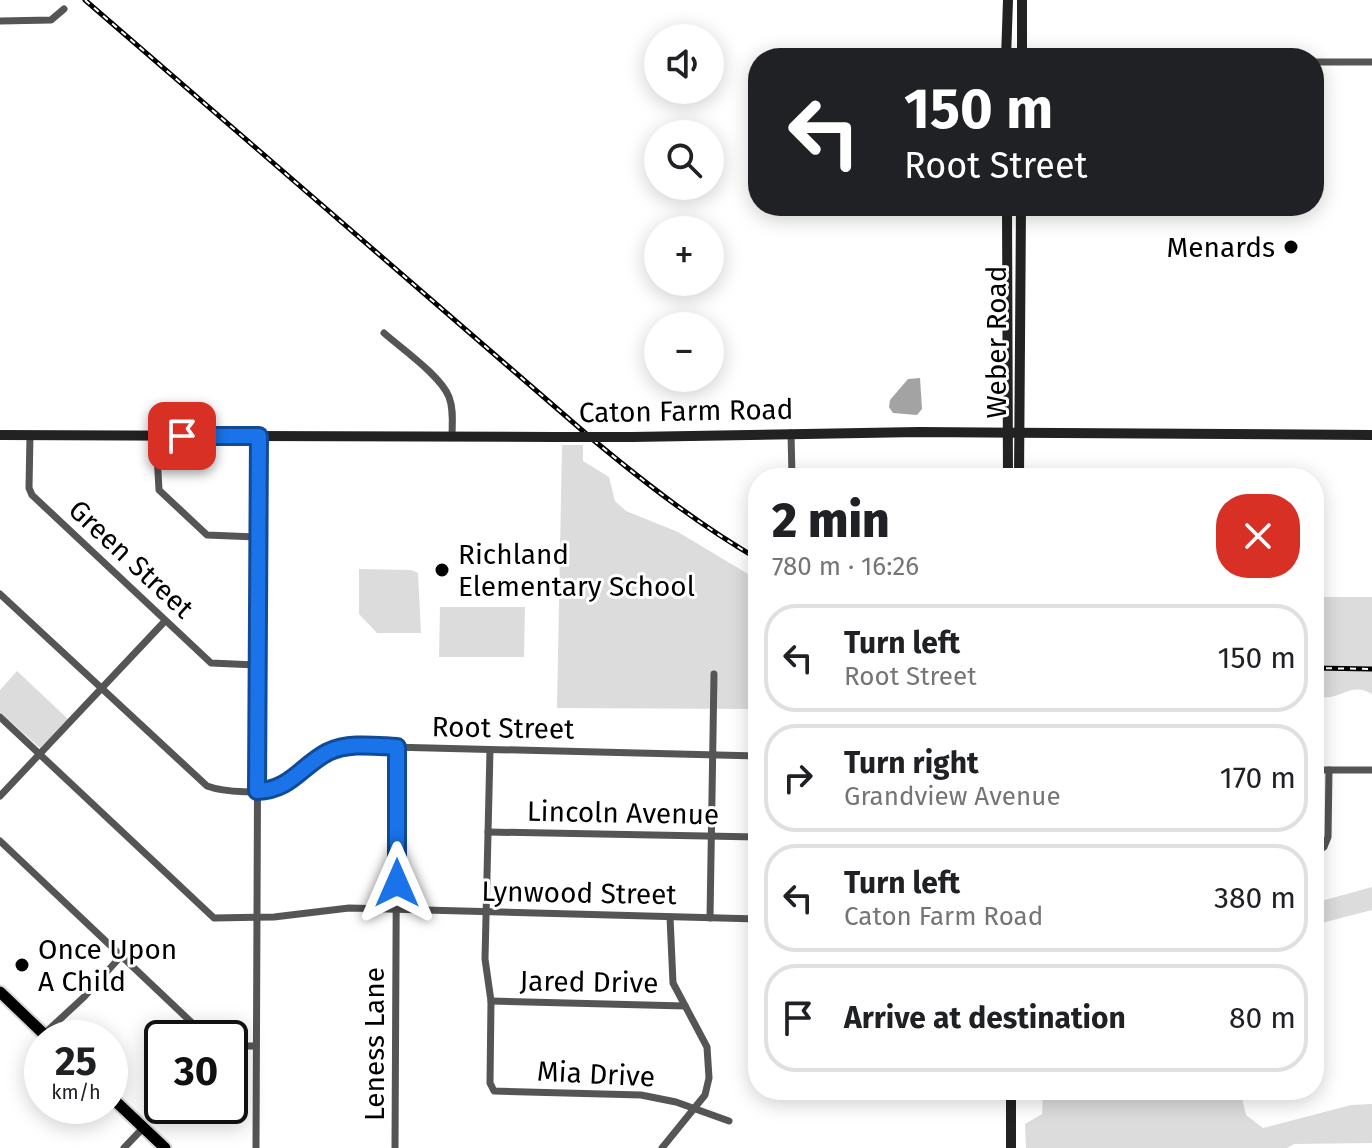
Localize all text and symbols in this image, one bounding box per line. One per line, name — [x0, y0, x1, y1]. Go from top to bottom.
map controls — [644, 24, 724, 392]
button: sound — [644, 24, 724, 104]
text: 150 m — [904, 76, 1053, 143]
icon: left — [772, 80, 876, 184]
button: search — [644, 120, 724, 200]
text: Root Street — [904, 144, 1088, 188]
button: + — [644, 216, 724, 296]
place label: Menards — [1167, 231, 1275, 264]
marker: Menards — [1282, 238, 1300, 256]
street label: Weber Road — [980, 266, 1013, 418]
button: − — [644, 312, 724, 392]
street label: Caton Farm Road — [578, 393, 794, 429]
pin — [148, 402, 216, 470]
icon: arrive — [160, 414, 204, 458]
text: 2 min — [772, 492, 890, 550]
street label: Green Street — [62, 493, 201, 626]
button: close — [1216, 494, 1300, 578]
place label: Richland Elementary School — [458, 538, 695, 603]
text: 780 m · 16:26 — [772, 551, 919, 582]
marker: Richland Elementary School — [433, 561, 451, 579]
text: Turn left — [844, 625, 960, 661]
icon: left — [776, 636, 820, 680]
text: 150 m — [1218, 640, 1296, 676]
text: Root Street — [844, 661, 977, 692]
street label: Root Street — [431, 710, 576, 746]
text: Turn right — [844, 745, 979, 781]
icon: right — [776, 756, 820, 800]
text: 170 m — [1220, 760, 1296, 796]
text: Grandview Avenue — [844, 781, 1061, 812]
street label: Lincoln Avenue — [527, 795, 719, 831]
position arrow — [355, 841, 439, 925]
text: Turn left — [844, 865, 960, 901]
street label: Lynwood Street — [481, 875, 678, 911]
icon: left — [776, 876, 820, 920]
text: 380 m — [1214, 880, 1296, 916]
text: Caton Farm Road — [844, 901, 1043, 932]
place label: Once Upon A Child — [38, 933, 177, 998]
marker: Once Upon A Child — [13, 956, 31, 974]
street label: Jared Drive — [519, 964, 659, 1000]
street label: Leness Lane — [358, 967, 391, 1121]
icon: arrive — [776, 996, 820, 1040]
text: Arrive at destination — [844, 1000, 1126, 1036]
text: 80 m — [1229, 1000, 1296, 1036]
speed limit sign: 30 — [144, 1020, 248, 1124]
text: 25 — [55, 1038, 97, 1086]
street label: Mia Drive — [536, 1054, 656, 1094]
text: km/h — [51, 1080, 101, 1104]

